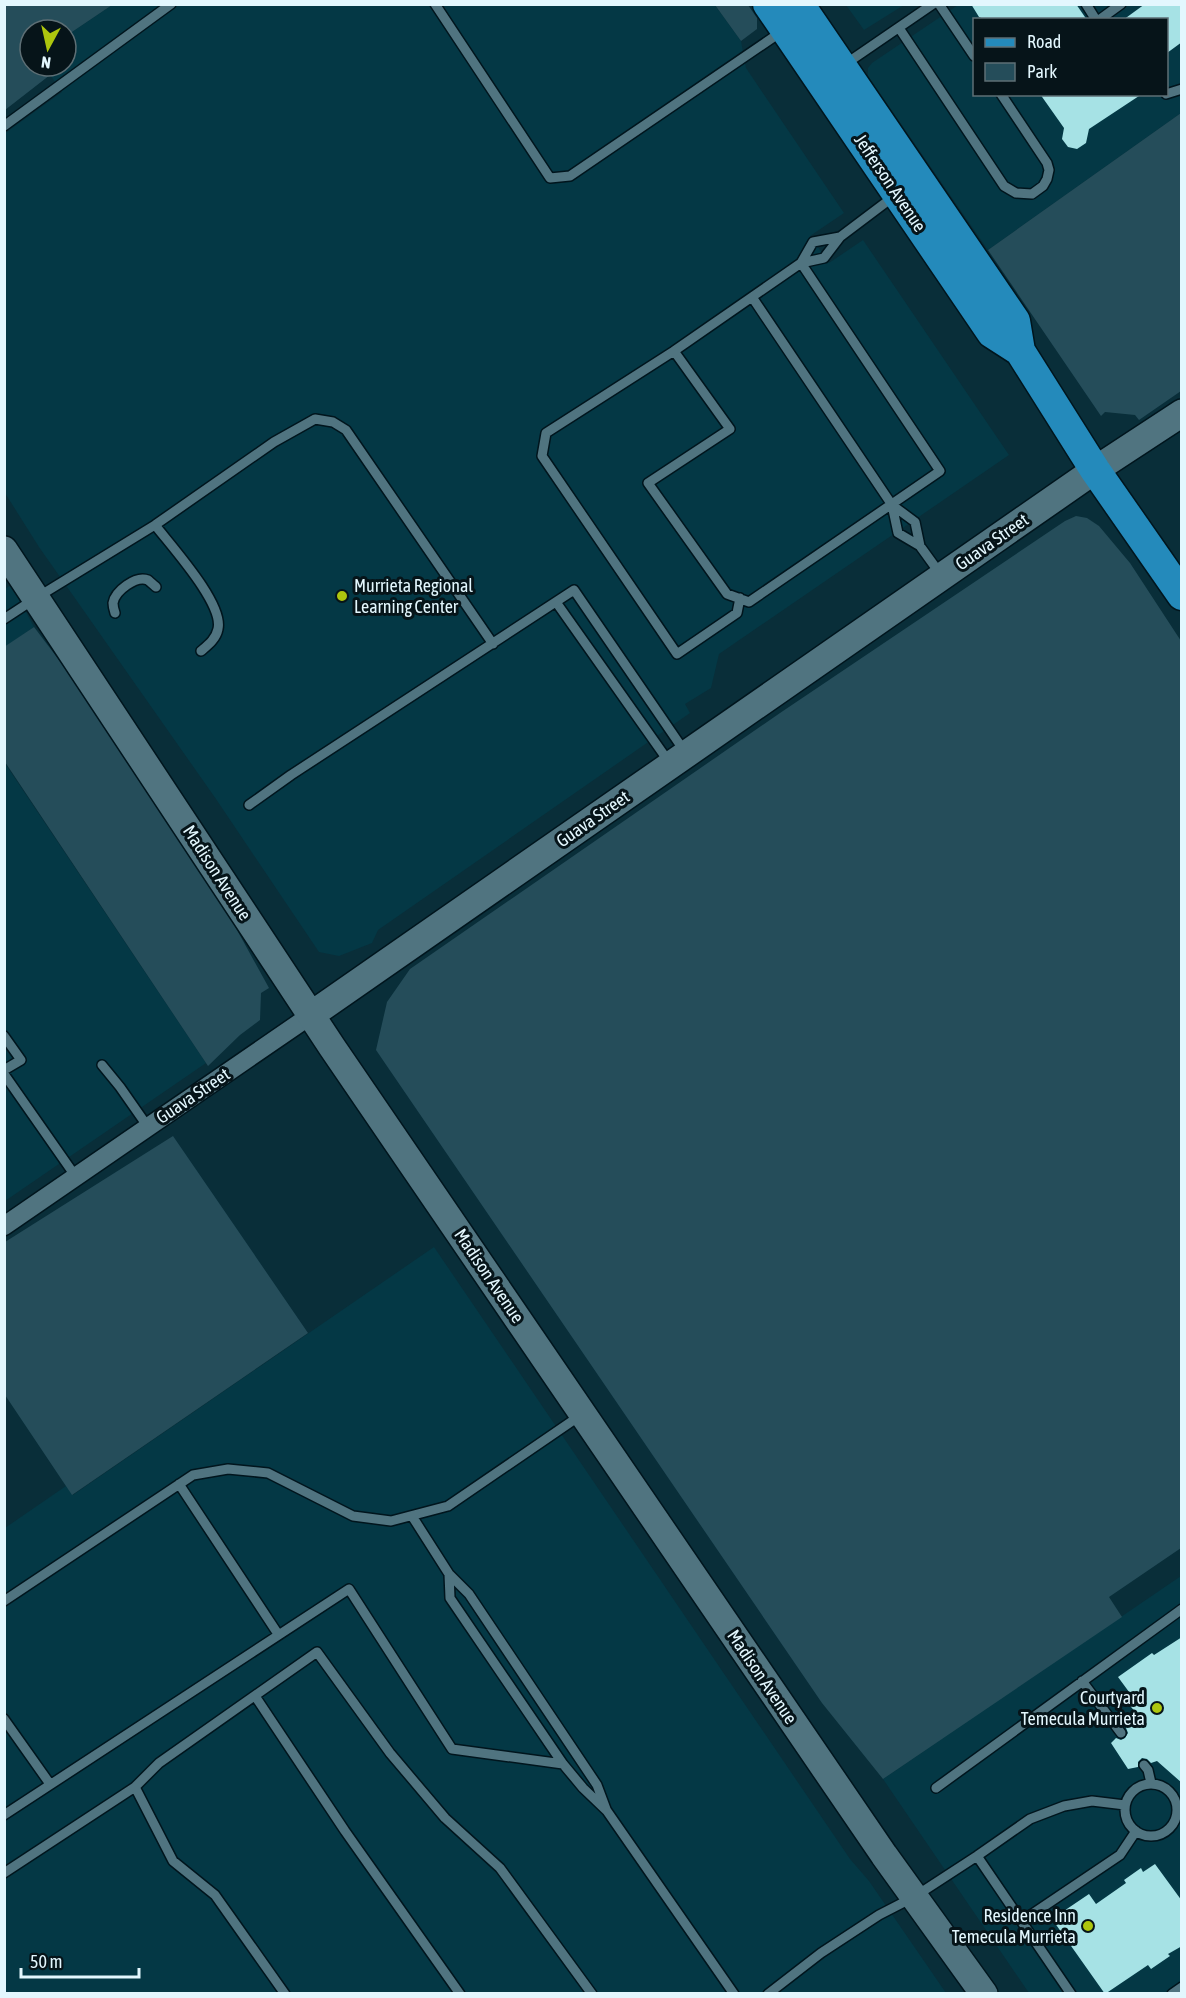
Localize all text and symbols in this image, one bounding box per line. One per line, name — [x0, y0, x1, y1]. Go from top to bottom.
north arrow — [18, 18, 78, 78]
legend — [973, 18, 1168, 96]
text: Road — [1027, 31, 1061, 52]
text: N — [40, 53, 52, 72]
text: Park — [1027, 61, 1057, 82]
street label: Jefferson Avenue — [850, 130, 931, 235]
street label: Guava Street — [951, 509, 1032, 574]
place label: Murrieta Regional Learning Center — [354, 575, 473, 617]
marker: Murrieta Regional Learning Center — [335, 589, 349, 603]
street label: Guava Street — [552, 786, 633, 851]
street label: Madison Avenue — [179, 821, 256, 924]
street label: Guava Street — [152, 1063, 233, 1128]
street label: Madison Avenue — [450, 1225, 529, 1327]
street label: Madison Avenue — [723, 1626, 802, 1728]
place label: Courtyard Temecula Murrieta — [1021, 1687, 1145, 1729]
marker: Courtyard Temecula Murrieta — [1150, 1701, 1164, 1715]
place label: Residence Inn Temecula Murrieta — [952, 1905, 1076, 1947]
marker: Residence Inn Temecula Murrieta — [1081, 1919, 1095, 1933]
scale bar — [21, 1941, 140, 1979]
text: 50 m — [30, 1951, 62, 1972]

